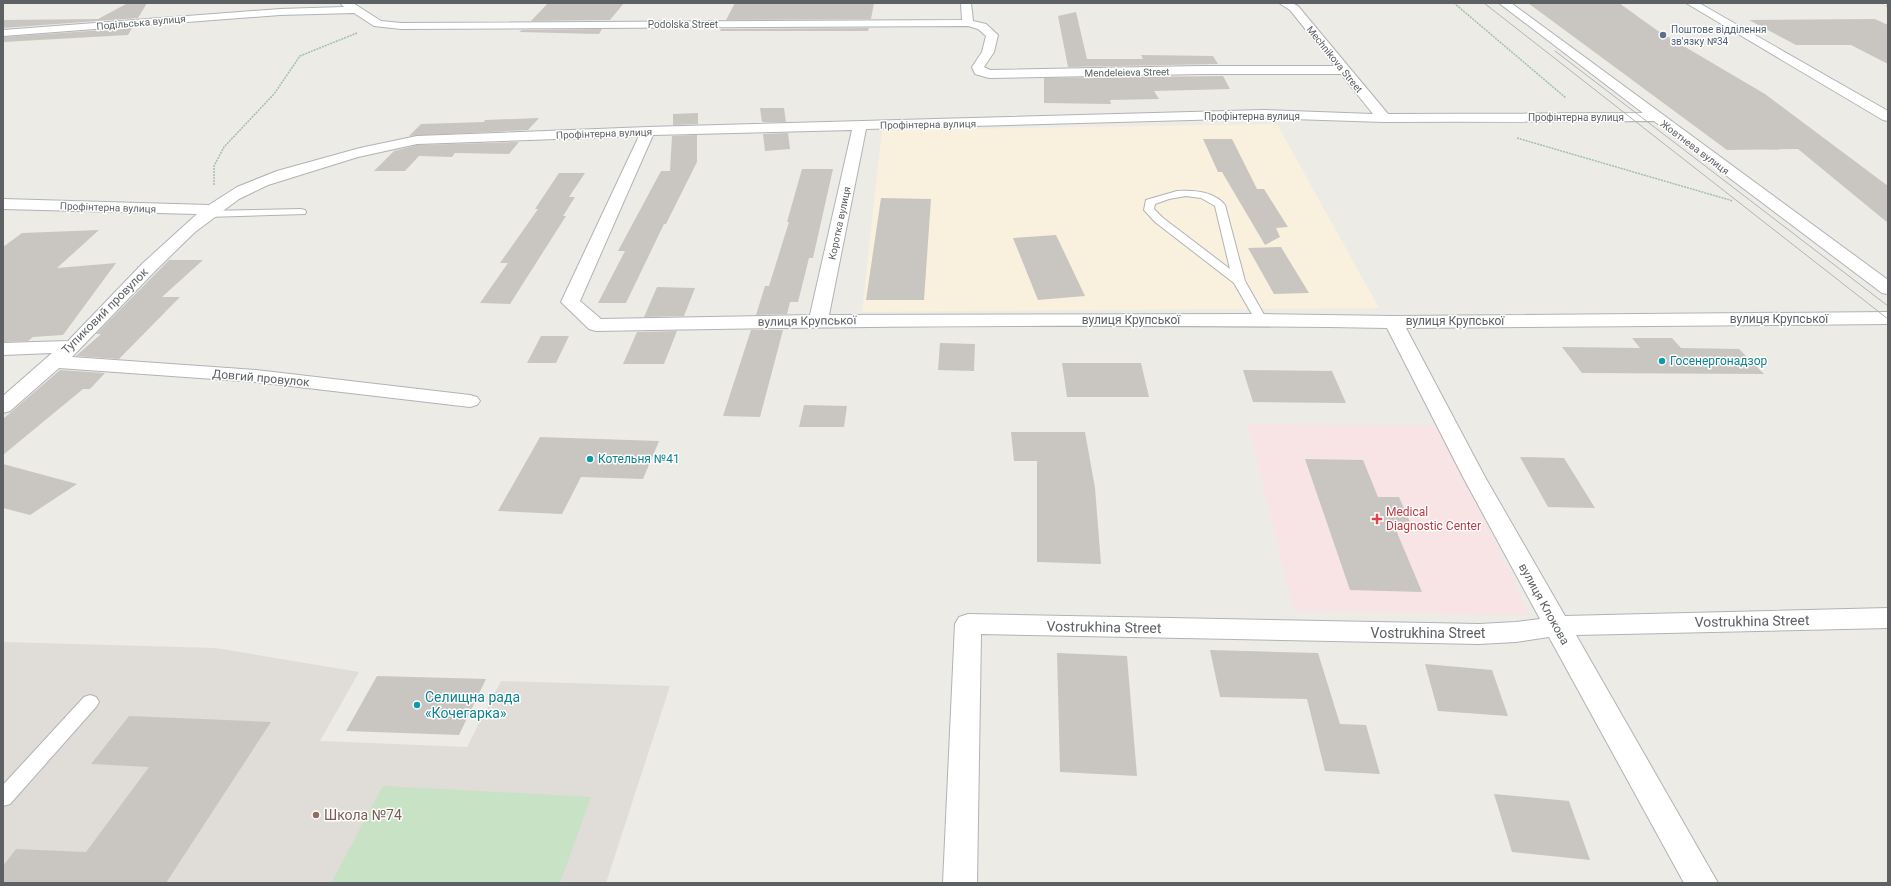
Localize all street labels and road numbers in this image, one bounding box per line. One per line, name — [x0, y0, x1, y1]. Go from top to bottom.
street label: Подільська вулиця — [96, 13, 186, 32]
street label: Podolska Street — [648, 19, 718, 30]
street label: Mechnikova Street — [1304, 24, 1365, 95]
street label: Mendeleieva Street — [1084, 66, 1170, 79]
street label: Профінтерна вулиця — [1204, 111, 1300, 122]
street label: Профінтерна вулиця — [1528, 112, 1624, 123]
street label: Профінтерна вулиця — [880, 118, 976, 131]
street label: Жовтнева вулиця — [1658, 118, 1731, 177]
street label: Профінтерна вулиця — [556, 126, 652, 141]
street label: Коротка вулиця — [826, 185, 853, 261]
street label: Профінтерна вулиця — [60, 200, 156, 215]
street label: Тупиковий провулок — [59, 265, 151, 357]
street label: вулиця Крупської — [1730, 312, 1829, 326]
street label: вулиця Крупської — [758, 313, 857, 329]
street label: вулиця Крупської — [1082, 313, 1181, 327]
street label: вулиця Крупської — [1406, 314, 1505, 328]
street label: Довгий провулок — [212, 367, 311, 389]
street label: вулиця Клокова — [1516, 561, 1572, 647]
street label: Vostrukhina Street — [1694, 612, 1810, 630]
street label: Vostrukhina Street — [1046, 618, 1162, 636]
street label: Vostrukhina Street — [1371, 625, 1486, 641]

